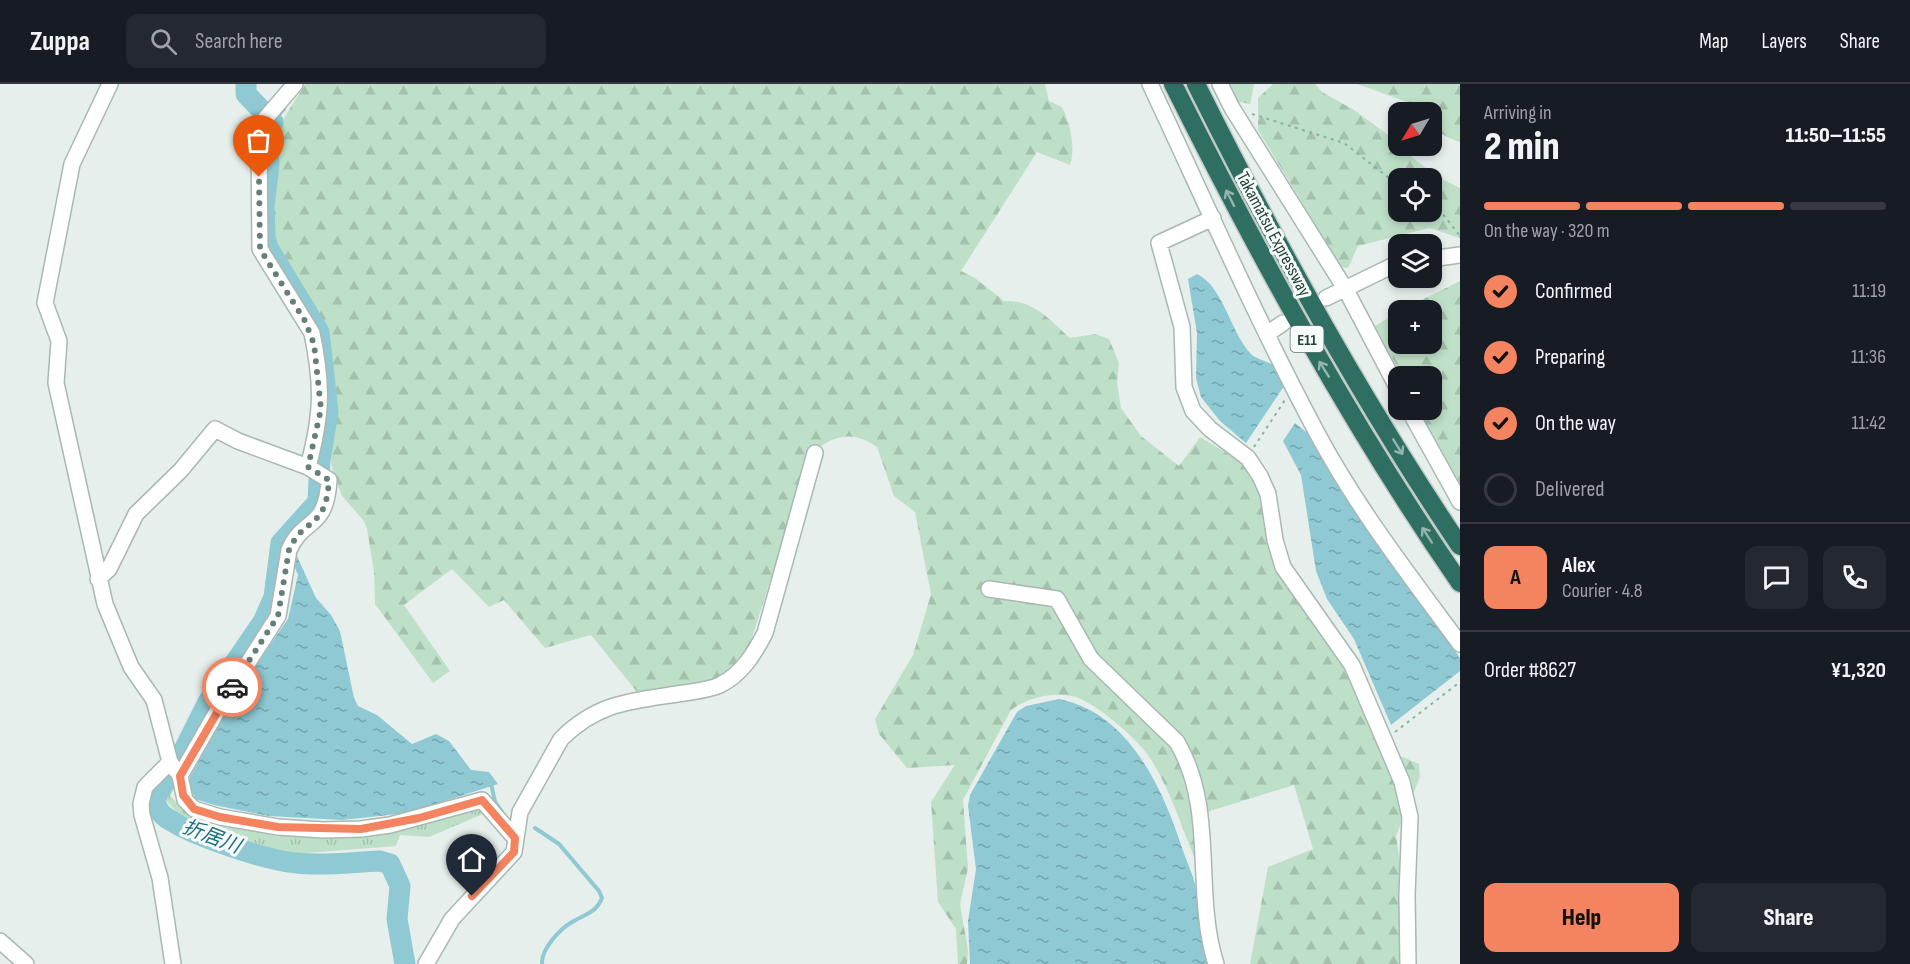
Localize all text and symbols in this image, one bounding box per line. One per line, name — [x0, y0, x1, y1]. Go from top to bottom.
search box — [126, 14, 546, 68]
text: Zuppa — [30, 25, 90, 58]
icon: search — [147, 25, 180, 58]
text: Search here — [195, 28, 283, 55]
text: Map — [1699, 29, 1728, 54]
text: Layers — [1761, 29, 1807, 54]
text: Share — [1840, 29, 1880, 54]
text: Arriving in — [1484, 101, 1552, 125]
north arrow — [1388, 102, 1442, 156]
map controls — [1388, 102, 1442, 420]
pin — [233, 115, 284, 177]
text: 11:50–11:55 — [1786, 122, 1886, 149]
icon: bag — [242, 124, 275, 157]
text: 2 min — [1484, 124, 1560, 171]
button: locate — [1388, 168, 1442, 222]
street label: Takamatsu Expressway — [1232, 169, 1315, 300]
one-way arrow — [1224, 190, 1236, 208]
text: On the way · 320 m — [1484, 219, 1610, 243]
button: layers — [1388, 234, 1442, 288]
icon: check — [1484, 275, 1517, 308]
text: Confirmed — [1535, 278, 1612, 305]
text: 11:19 — [1852, 279, 1886, 303]
button: + — [1388, 300, 1442, 354]
road number: E11 — [1290, 326, 1324, 352]
icon: check — [1484, 341, 1517, 374]
text: Preparing — [1535, 344, 1605, 371]
text: 11:36 — [1851, 345, 1886, 369]
one-way arrow — [1318, 361, 1330, 378]
button: − — [1388, 366, 1442, 420]
icon: check — [1484, 407, 1517, 440]
text: On the way — [1535, 410, 1616, 437]
text: 11:42 — [1852, 411, 1886, 435]
one-way arrow — [1392, 438, 1404, 455]
text: Delivered — [1535, 476, 1604, 503]
one-way arrow — [1421, 527, 1433, 544]
button: chat — [1745, 546, 1808, 609]
button: phone — [1823, 546, 1886, 609]
text: Alex — [1562, 552, 1595, 579]
text: A — [1510, 564, 1521, 591]
text: Courier · 4.8 — [1562, 579, 1643, 603]
courier — [202, 657, 262, 717]
text: Order #8627 — [1484, 657, 1576, 684]
text: ¥1,320 — [1831, 657, 1886, 684]
icon: car — [216, 671, 249, 704]
water label: 折居川 — [179, 815, 246, 860]
pin — [446, 834, 497, 896]
icon: home — [455, 843, 488, 876]
button: Help — [1484, 883, 1679, 952]
button: Share — [1691, 883, 1886, 952]

